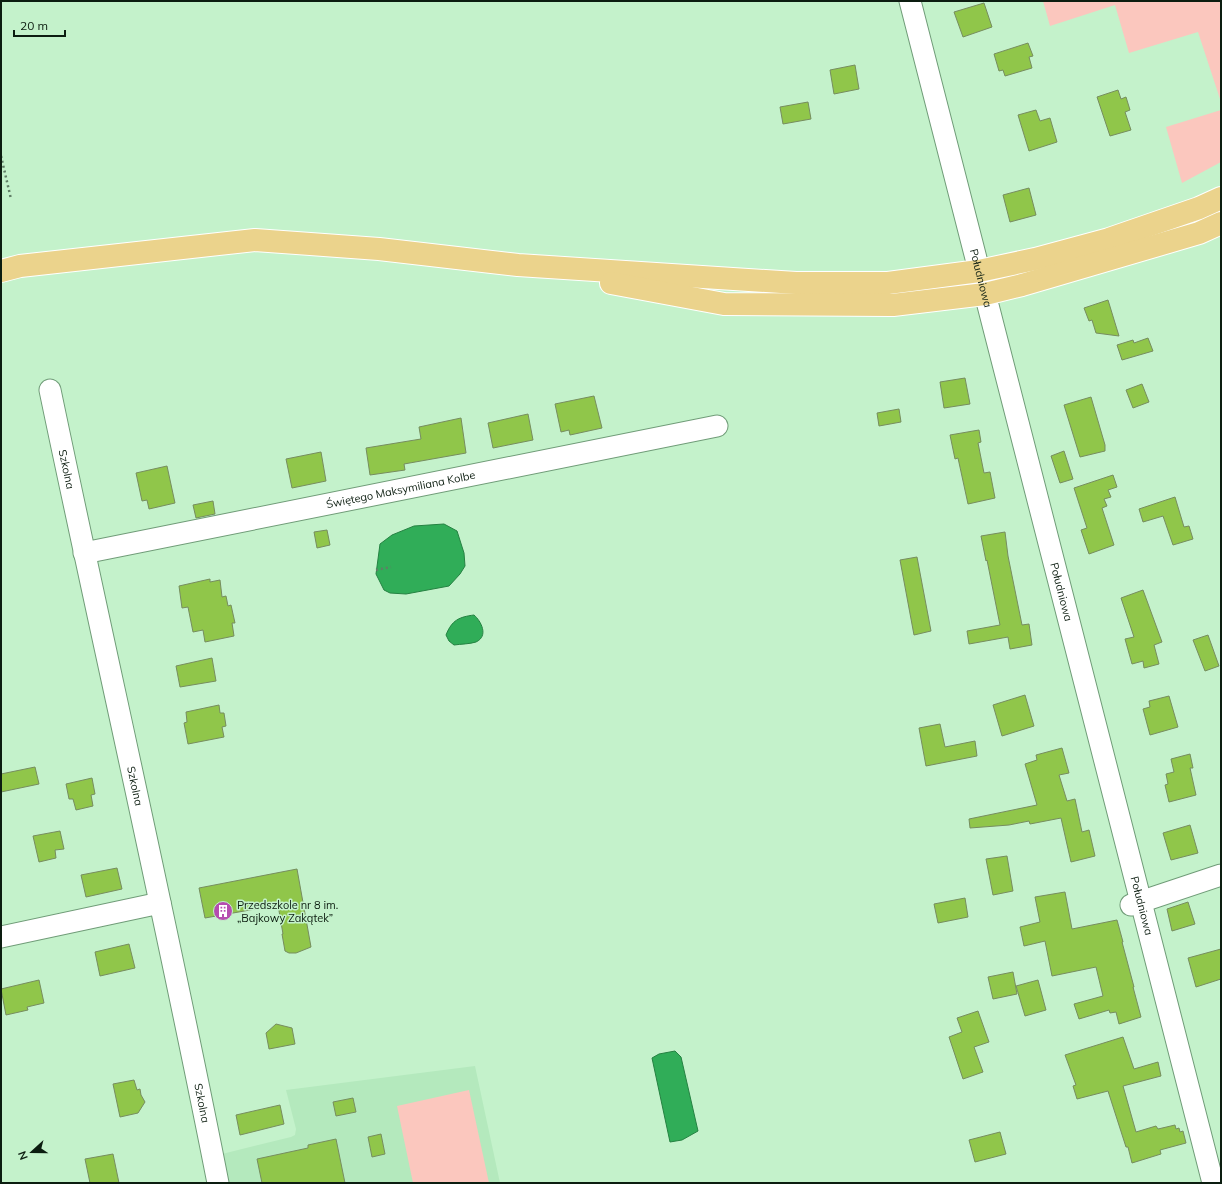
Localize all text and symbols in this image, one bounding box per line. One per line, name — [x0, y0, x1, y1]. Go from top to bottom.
scale bar — [14, 12, 65, 38]
text: 20 m — [20, 18, 48, 33]
street label: Południowa — [967, 247, 995, 309]
street label: Szkolna — [56, 448, 78, 490]
street label: Świętego Maksymiliana Kolbe — [325, 468, 477, 511]
street label: Południowa — [1047, 561, 1076, 623]
street label: Szkolna — [124, 765, 146, 807]
street label: Południowa — [1128, 875, 1156, 937]
place label: Przedszkole nr 8 im. „Bajkowy Zakątek” — [237, 898, 338, 925]
building icon: Przedszkole nr 8 im. „Bajkowy Zakątek” — [212, 900, 234, 922]
street label: Szkolna — [191, 1082, 213, 1124]
north arrow — [12, 1132, 52, 1172]
text: N — [15, 1149, 31, 1162]

